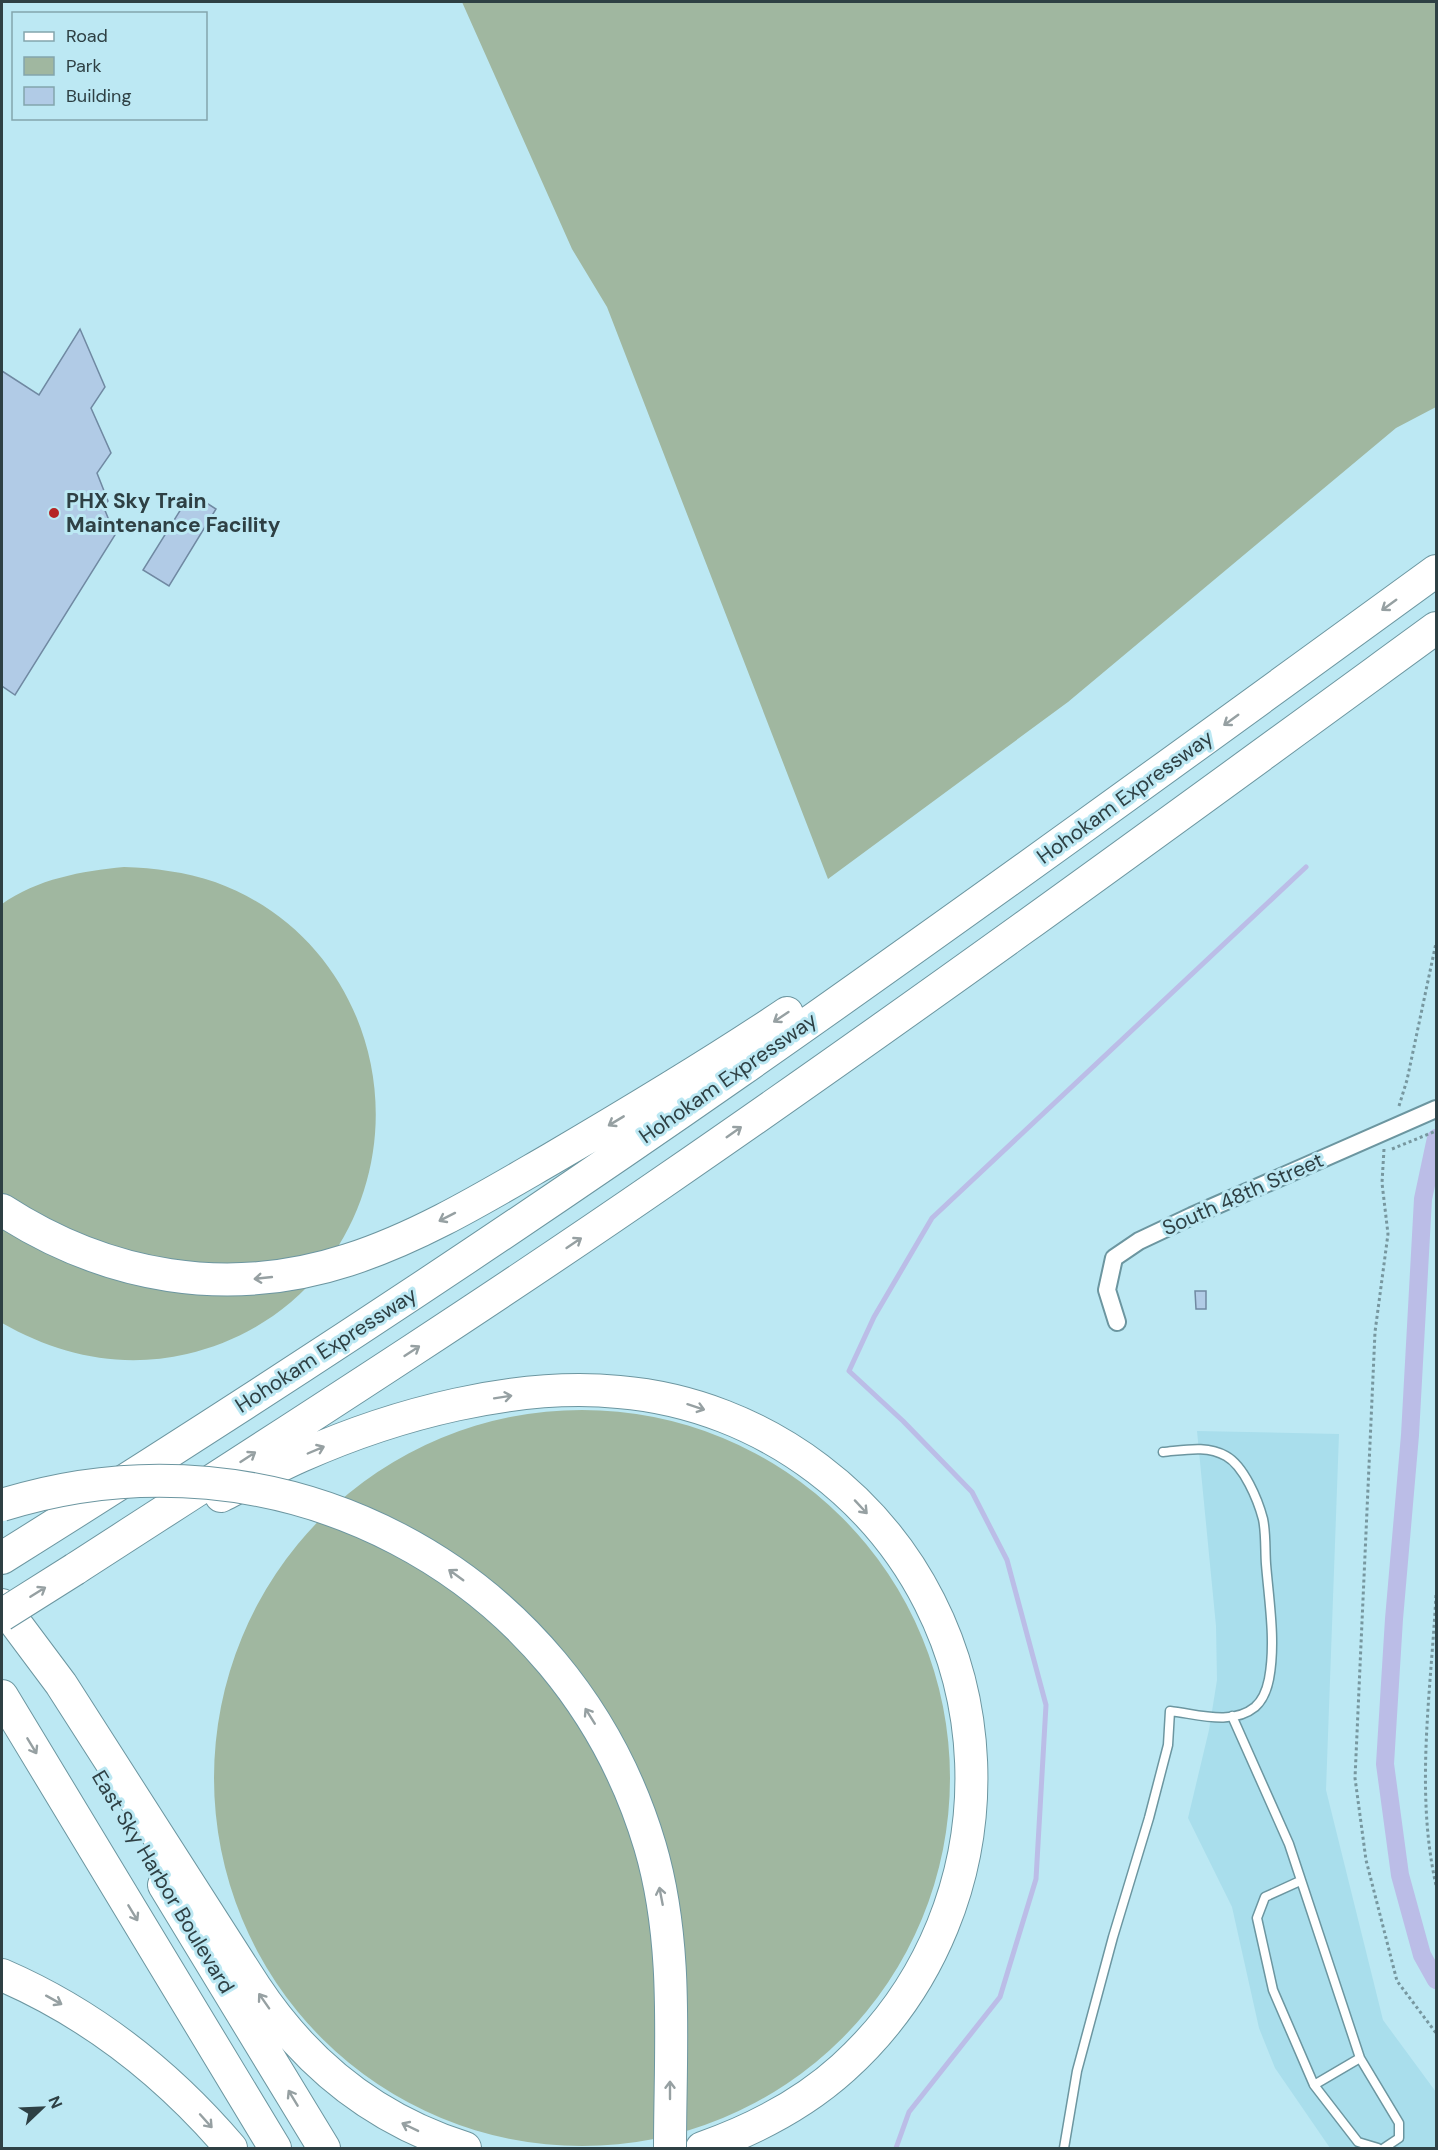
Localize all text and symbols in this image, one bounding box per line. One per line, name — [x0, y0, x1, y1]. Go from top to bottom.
legend — [12, 12, 207, 120]
text: Road — [66, 24, 108, 48]
text: Park — [66, 54, 102, 78]
text: Building — [66, 84, 131, 108]
place label: PHX Sky Train Maintenance Facility — [66, 487, 281, 539]
marker: PHX Sky Train Maintenance Facility — [47, 506, 61, 520]
one-way arrow — [1382, 599, 1398, 611]
one-way arrow — [1224, 713, 1240, 726]
street label: Hohokam Expressway — [1031, 723, 1219, 870]
street label: Hohokam Expressway — [633, 1006, 823, 1150]
one-way arrow — [773, 1011, 790, 1023]
one-way arrow — [608, 1115, 625, 1127]
one-way arrow — [726, 1126, 742, 1138]
street label: South 48th Street — [1158, 1146, 1328, 1242]
one-way arrow — [438, 1212, 456, 1223]
one-way arrow — [565, 1237, 582, 1249]
one-way arrow — [253, 1272, 273, 1283]
street label: Hohokam Expressway — [230, 1281, 423, 1419]
one-way arrow — [403, 1345, 419, 1357]
one-way arrow — [493, 1392, 513, 1403]
one-way arrow — [686, 1402, 705, 1413]
one-way arrow — [306, 1444, 325, 1455]
one-way arrow — [239, 1451, 256, 1463]
one-way arrow — [854, 1499, 868, 1514]
one-way arrow — [449, 1569, 465, 1581]
one-way arrow — [30, 1585, 47, 1598]
one-way arrow — [583, 1708, 595, 1725]
one-way arrow — [26, 1737, 38, 1754]
street label: East Sky Harbor Boulevard — [85, 1765, 241, 1999]
one-way arrow — [655, 1886, 666, 1906]
one-way arrow — [127, 1904, 139, 1921]
one-way arrow — [258, 1993, 270, 2010]
one-way arrow — [45, 1994, 62, 2006]
north arrow — [12, 2078, 72, 2138]
one-way arrow — [664, 2081, 676, 2101]
one-way arrow — [287, 2090, 299, 2107]
text: N — [43, 2093, 67, 2112]
one-way arrow — [199, 2113, 213, 2128]
one-way arrow — [402, 2121, 420, 2132]

